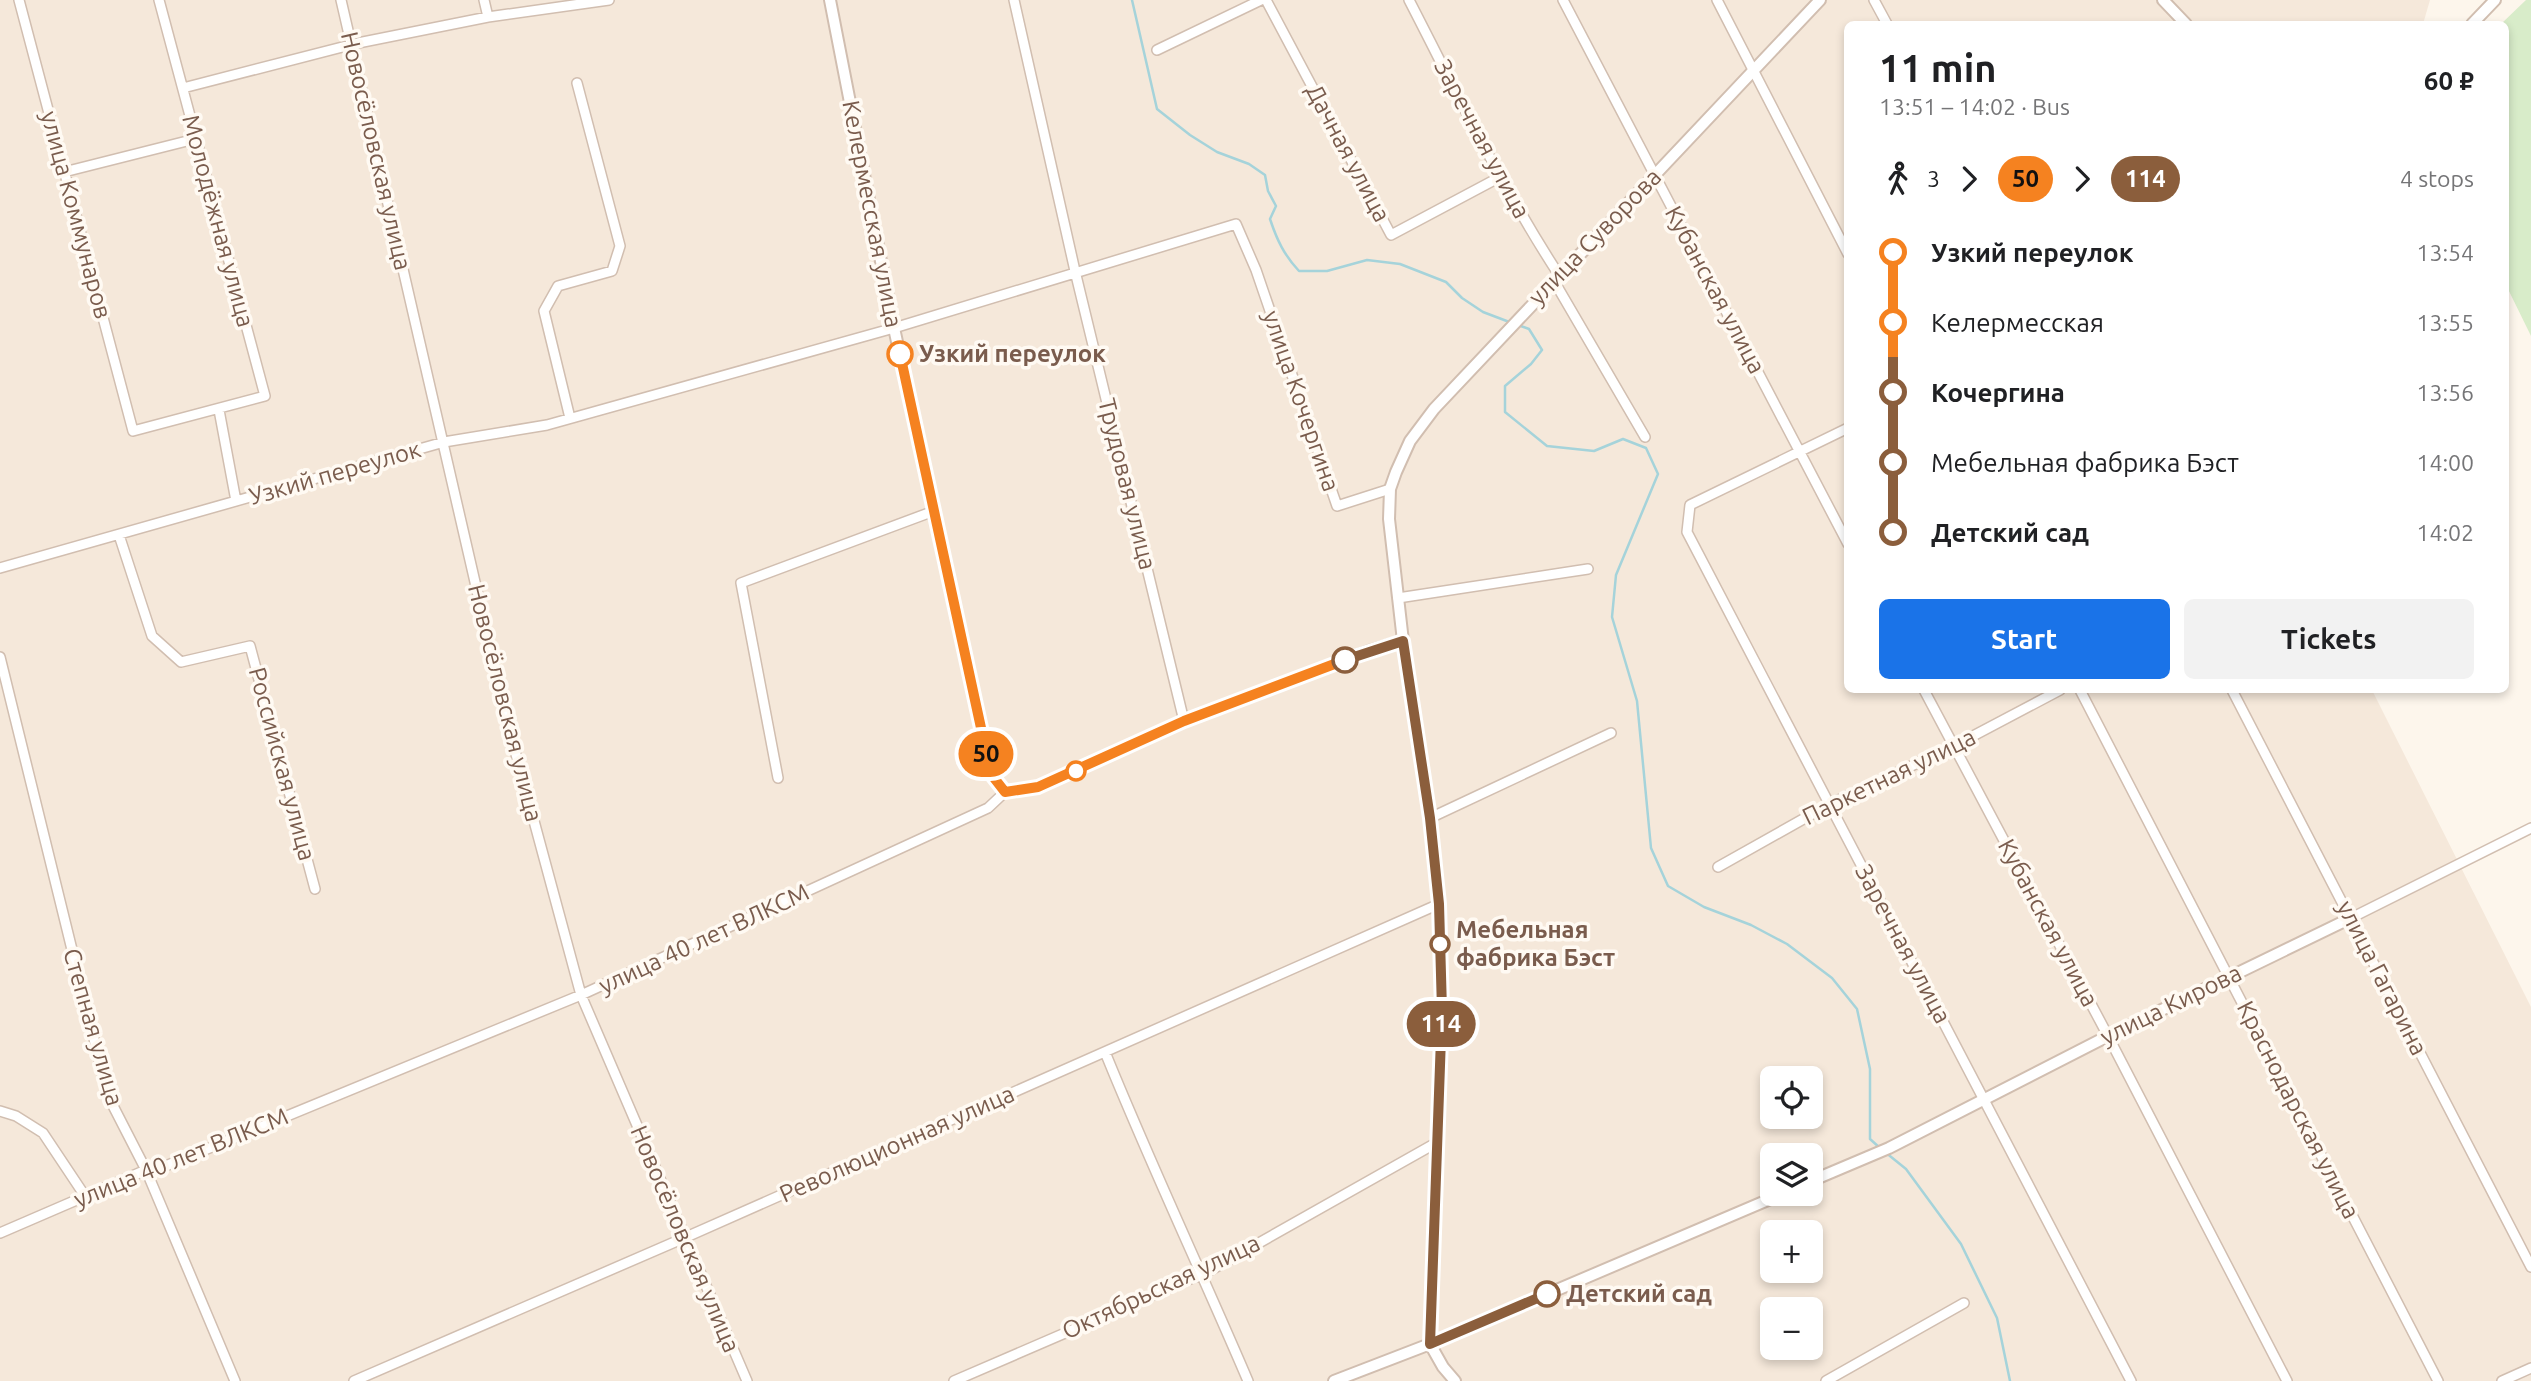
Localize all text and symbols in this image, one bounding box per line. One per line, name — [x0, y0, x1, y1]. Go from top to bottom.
street label: Новосёловская улица — [336, 29, 417, 273]
text: 11 min — [1879, 47, 1996, 89]
street label: Заречная улица — [1429, 55, 1536, 223]
text: 60 ₽ — [2424, 66, 2474, 95]
street label: Дачная улица — [1301, 79, 1396, 226]
text: 13:51 – 14:02 · Bus — [1879, 94, 2070, 119]
street label: Келермесская улица — [837, 98, 908, 330]
street label: улица Коммунаров — [36, 108, 117, 322]
street label: Молодёжная улица — [177, 112, 260, 330]
icon: walk — [1879, 160, 1917, 198]
icon: forward — [1950, 160, 1988, 198]
icon: forward — [2063, 160, 2101, 198]
street label: улица Суворова — [1523, 163, 1666, 310]
text: 50 — [2012, 165, 2039, 192]
text: 114 — [2125, 165, 2166, 192]
text: 3 — [1927, 166, 1940, 191]
text: 4 stops — [2400, 166, 2474, 191]
street label: Кубанская улица — [1660, 201, 1771, 378]
text: Узкий переулок — [1931, 238, 2133, 267]
text: 13:54 — [2416, 240, 2474, 265]
street label: улица Кочергина — [1258, 307, 1345, 495]
text: Келермесская — [1931, 308, 2104, 337]
text: 13:55 — [2416, 310, 2474, 335]
place label: Узкий переулок — [919, 340, 1106, 367]
marker: Узкий переулок — [887, 341, 913, 367]
text: Кочергина — [1931, 378, 2065, 407]
text: 13:56 — [2416, 380, 2474, 405]
street label: Трудовая улица — [1093, 395, 1162, 572]
street label: Узкий переулок — [246, 435, 424, 510]
text: Мебельная фабрика Бэст — [1931, 448, 2239, 477]
text: 14:00 — [2416, 450, 2474, 475]
text: Детский сад — [1931, 518, 2089, 547]
text: 14:02 — [2416, 520, 2474, 545]
street label: Новосёловская улица — [463, 581, 548, 824]
button: Start — [1879, 599, 2170, 679]
button: Tickets — [2184, 599, 2474, 679]
unlabelled marker — [1332, 647, 1358, 673]
street label: Российская улица — [244, 664, 321, 863]
street label: Паркетная улица — [1798, 723, 1980, 830]
line badge: 50 — [954, 731, 1018, 777]
text: 50 — [972, 740, 1000, 767]
unlabelled marker — [1066, 761, 1086, 781]
street label: Кубанская улица — [1993, 834, 2104, 1011]
street label: Заречная улица — [1850, 860, 1957, 1028]
street label: улица 40 лет ВЛКСМ — [594, 878, 813, 999]
street label: улица Гагарина — [2332, 896, 2433, 1060]
place label: Мебельная фабрика Бэст — [1456, 916, 1615, 971]
marker: Мебельная фабрика Бэст — [1430, 934, 1450, 954]
street label: Степная улица — [58, 945, 129, 1109]
street label: улица Кирова — [2096, 959, 2246, 1050]
street label: Краснодарская улица — [2232, 996, 2365, 1223]
line badge: 114 — [1401, 1001, 1481, 1047]
text: 114 — [1421, 1010, 1461, 1037]
map controls — [1760, 1066, 1823, 1360]
button: locate — [1760, 1066, 1823, 1129]
street label: Революционная улица — [775, 1080, 1018, 1208]
street label: улица 40 лет ВЛКСМ — [70, 1102, 292, 1213]
street label: Новосёловская улица — [625, 1121, 746, 1356]
button: layers — [1760, 1143, 1823, 1206]
button: + — [1760, 1220, 1823, 1283]
street label: Октябрьская улица — [1058, 1229, 1264, 1344]
place label: Детский сад — [1566, 1280, 1712, 1307]
marker: Детский сад — [1534, 1281, 1560, 1307]
button: − — [1760, 1297, 1823, 1360]

